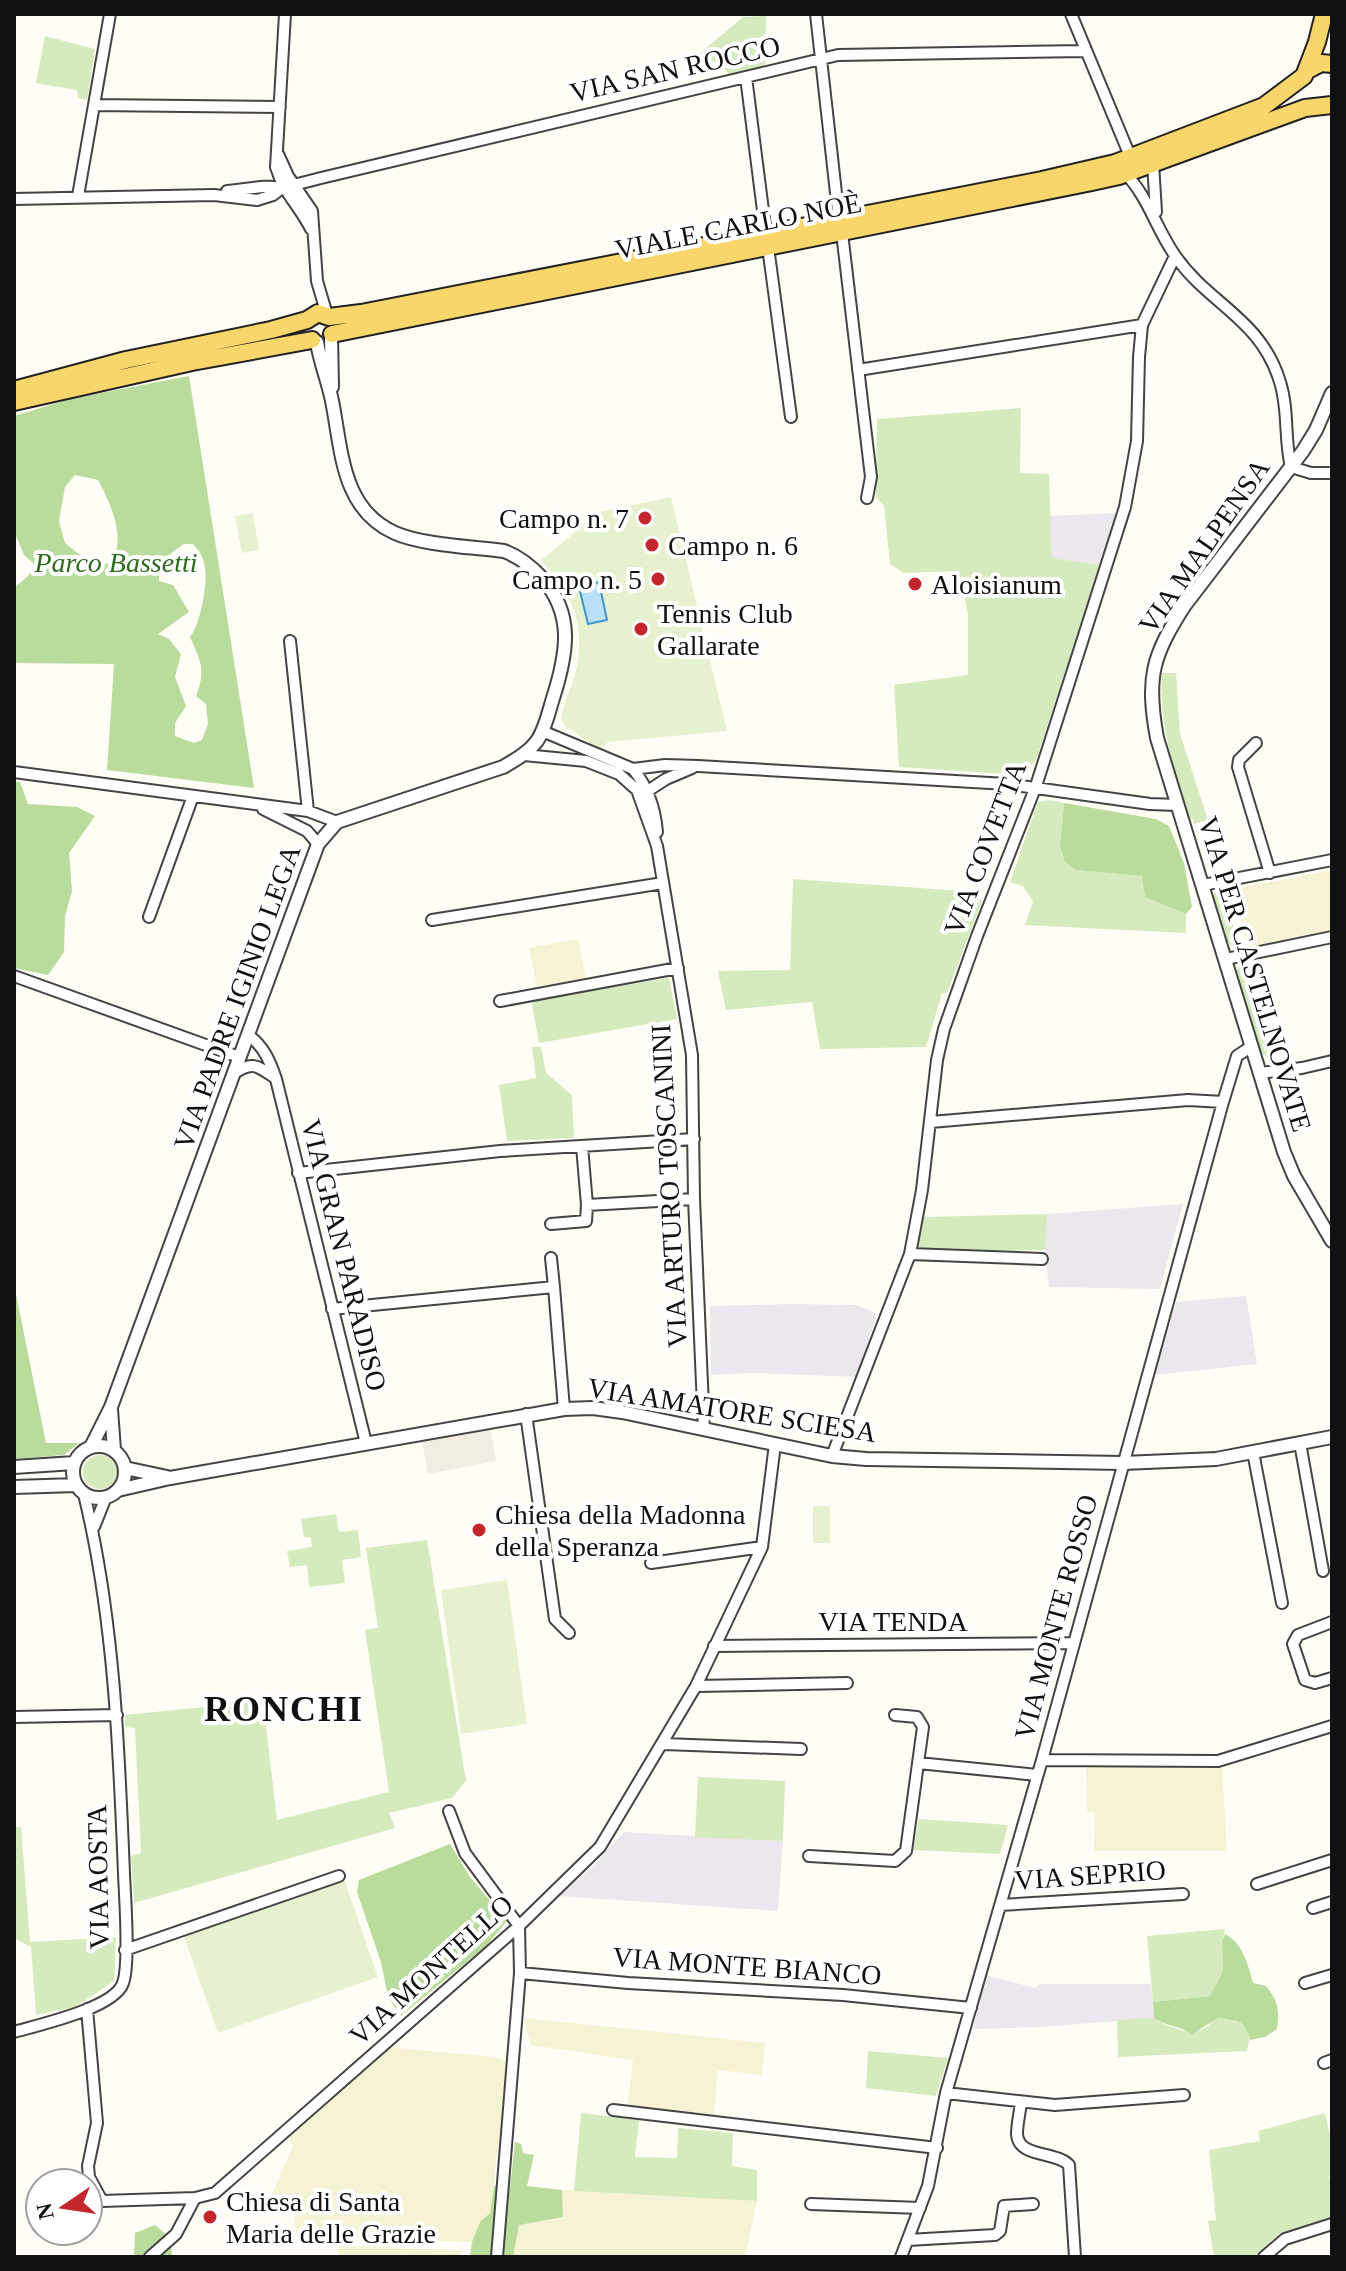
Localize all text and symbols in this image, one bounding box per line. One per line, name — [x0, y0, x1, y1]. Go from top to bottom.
street label: VIA SAN ROCCO — [567, 30, 783, 108]
street label: VIALE CARLO NOÈ — [612, 187, 864, 265]
street label: VIA MALPENSA — [1132, 452, 1276, 639]
place label: Campo n. 7 — [499, 503, 629, 534]
marker: Campo n. 7 — [636, 509, 654, 527]
place label: Campo n. 6 — [668, 530, 798, 561]
marker: Campo n. 6 — [643, 536, 661, 554]
park label: Parco Bassetti — [33, 547, 198, 578]
place label: Campo n. 5 — [512, 564, 642, 595]
place label: Aloisianum — [931, 569, 1062, 600]
marker: Campo n. 5 — [649, 570, 667, 588]
marker: Aloisianum — [906, 575, 924, 593]
place label: Tennis Club Gallarate — [657, 598, 793, 661]
marker: Tennis Club Gallarate — [632, 620, 650, 638]
street label: VIA COVETTA — [938, 756, 1033, 939]
street label: VIA PER CASTELNOVATE — [1192, 813, 1318, 1135]
street label: VIA PADRE IGINIO LEGA — [167, 840, 307, 1153]
street label: VIA ARTURO TOSCANINI — [645, 1023, 693, 1349]
street label: VIA GRAN PARADISO — [295, 1116, 393, 1394]
street label: VIA AMATORE SCIESA — [585, 1372, 879, 1448]
street label: VIA MONTE ROSSO — [1008, 1491, 1104, 1743]
place label: Chiesa della Madonna della Speranza — [495, 1499, 746, 1562]
marker: Chiesa della Madonna della Speranza — [470, 1521, 488, 1539]
street label: VIA TENDA — [818, 1606, 969, 1637]
district label: RONCHI — [204, 1689, 364, 1729]
street label: VIA AOSTA — [81, 1804, 115, 1950]
street label: VIA SEPRIO — [1013, 1854, 1167, 1896]
street label: VIA MONTELLO — [343, 1888, 519, 2052]
street label: VIA MONTE BIANCO — [612, 1941, 882, 1991]
north arrow — [24, 2167, 104, 2247]
place label: Chiesa di Santa Maria delle Grazie — [226, 2186, 436, 2249]
text: N — [31, 2201, 59, 2222]
marker: Chiesa di Santa Maria delle Grazie — [201, 2208, 219, 2226]

